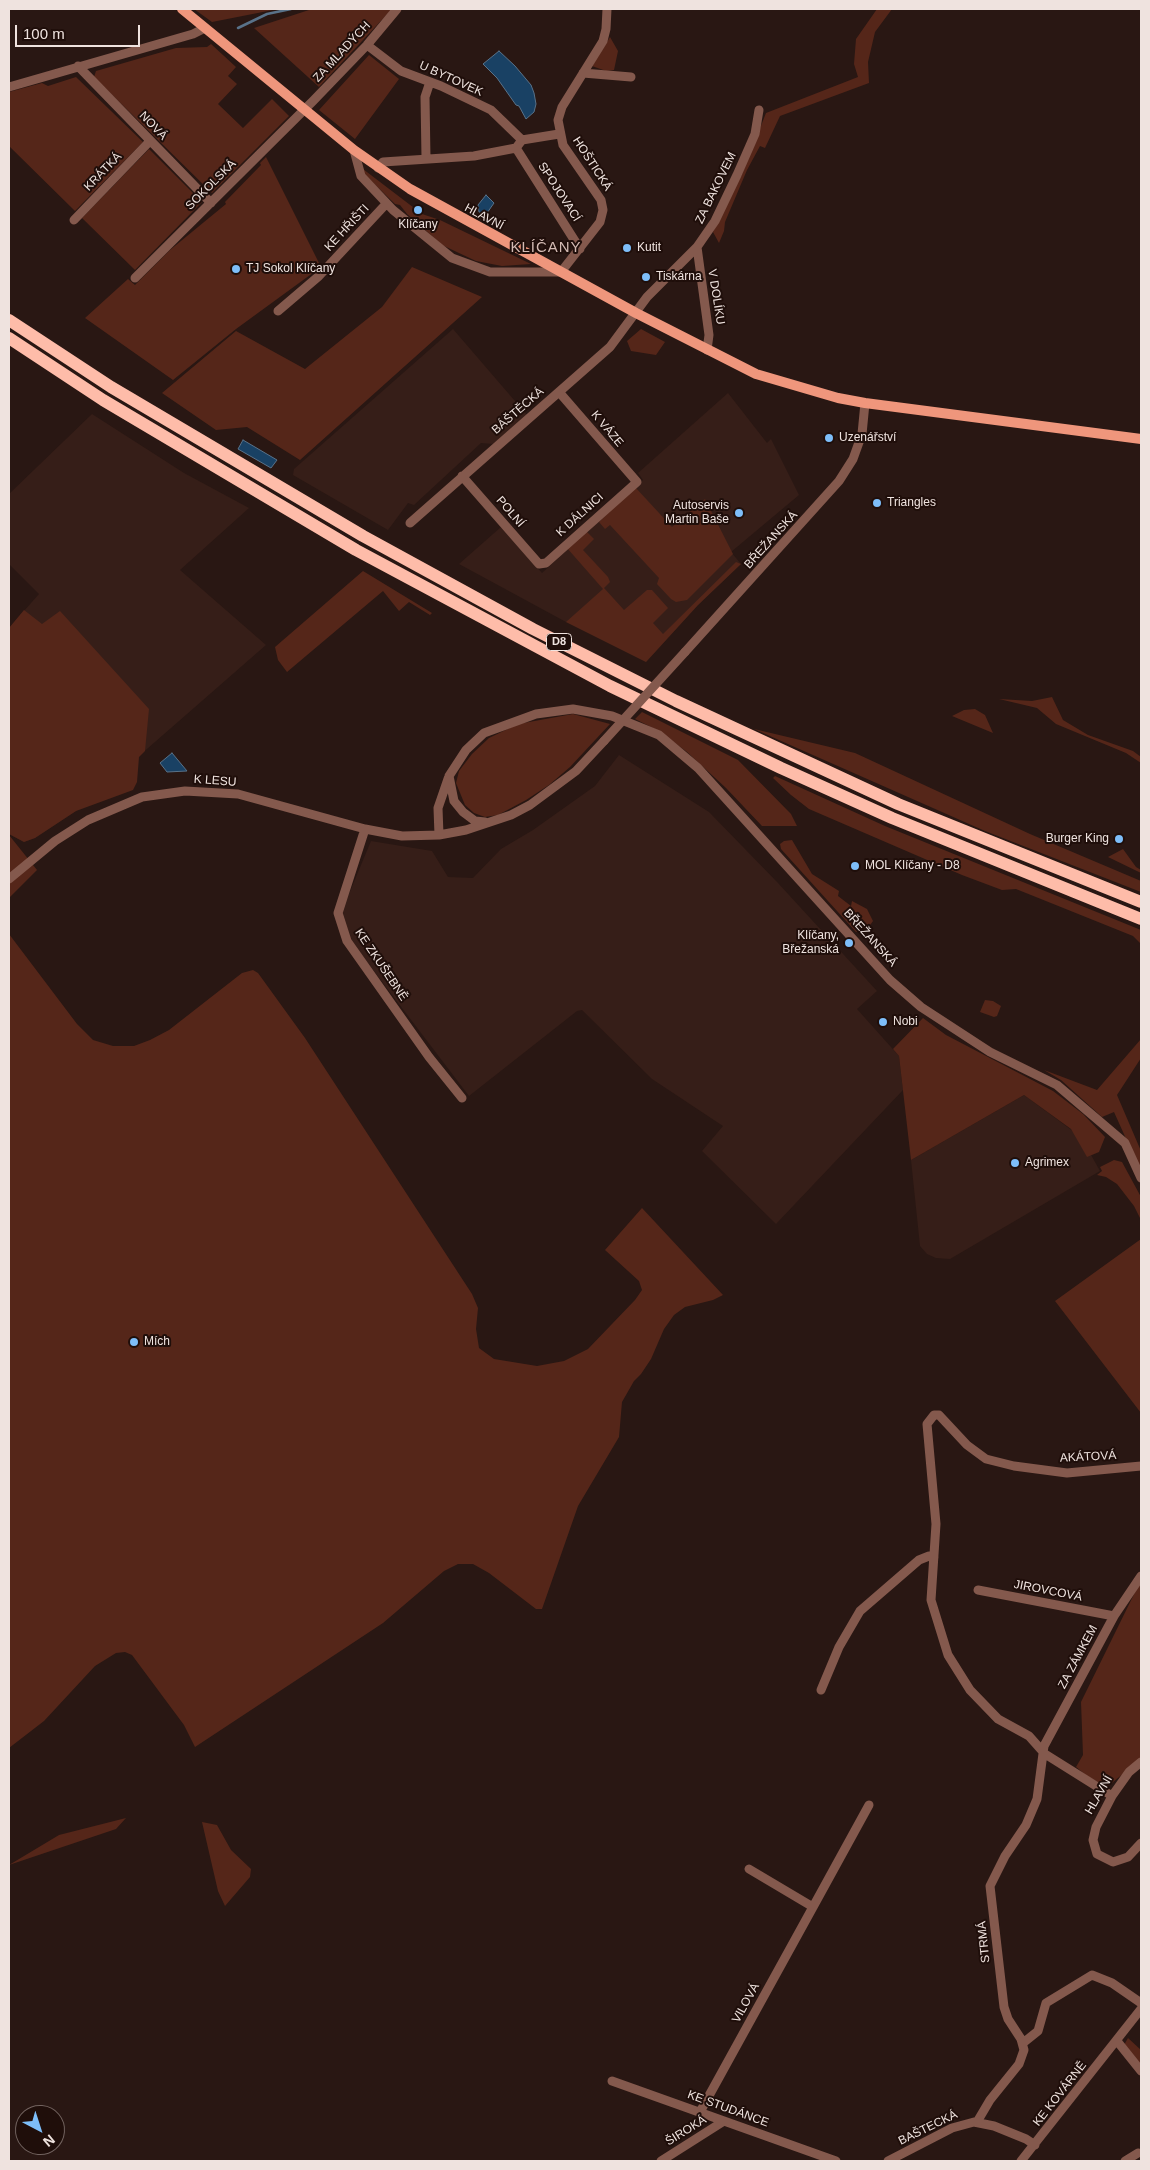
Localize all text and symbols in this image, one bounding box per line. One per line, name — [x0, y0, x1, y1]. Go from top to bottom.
scale bar — [18, 15, 142, 47]
street label: ZA MLADÝCH — [310, 19, 374, 85]
text: 100 m — [23, 25, 65, 42]
street label: U BYTOVEK — [417, 58, 485, 100]
street label: NOVÁ — [136, 109, 170, 143]
street label: HOŠTICKÁ — [569, 134, 615, 194]
street label: KRÁTKÁ — [81, 150, 125, 194]
street label: ZA BAKOVEM — [692, 150, 740, 226]
street label: SOKOLSKÁ — [183, 157, 239, 213]
street label: SPOJOVACÍ — [535, 160, 583, 224]
street label: HLAVNÍ — [462, 201, 506, 233]
street label: KE HŘIŠTI — [322, 202, 372, 254]
marker: Klíčany — [412, 204, 424, 216]
place label: Klíčany — [398, 218, 438, 232]
district label: KLÍČANY — [510, 239, 582, 257]
place label: Kutit — [637, 241, 661, 255]
marker: Kutit — [621, 242, 633, 254]
place label: TJ Sokol Klíčany — [246, 262, 335, 276]
marker: TJ Sokol Klíčany — [230, 263, 242, 275]
street label: V DOLÍKU — [705, 268, 727, 326]
place label: Tiskárna — [656, 270, 702, 284]
marker: Tiskárna — [640, 271, 652, 283]
street label: BÁŠTĚCKÁ — [489, 385, 547, 437]
street label: K VÁZE — [588, 408, 626, 450]
place label: Uzenářství — [839, 431, 896, 445]
marker: Uzenářství — [823, 432, 835, 444]
street label: K DÁLNICI — [553, 490, 607, 540]
street label: POLNÍ — [493, 494, 527, 530]
place label: Triangles — [887, 496, 936, 510]
marker: Triangles — [871, 497, 883, 509]
place label: Autoservis Martin Baše — [665, 499, 729, 527]
marker: Autoservis Martin Baše — [733, 507, 745, 519]
street label: BŘEŽANSKÁ — [741, 508, 801, 572]
road number: D8 — [546, 634, 572, 650]
street label: K LESU — [193, 772, 237, 790]
place label: Burger King — [1046, 832, 1109, 846]
marker: Burger King — [1113, 833, 1125, 845]
place label: MOL Klíčany - D8 — [865, 859, 960, 873]
marker: MOL Klíčany - D8 — [849, 860, 861, 872]
street label: BŘEŽANSKÁ — [840, 906, 900, 970]
street label: KE ZKUŠEBNĚ — [352, 926, 410, 1004]
place label: Klíčany, Břežanská — [782, 929, 839, 957]
marker: Klíčany, Břežanská — [843, 937, 855, 949]
place label: Nobi — [893, 1015, 918, 1029]
marker: Nobi — [877, 1016, 889, 1028]
place label: Agrimex — [1025, 1156, 1069, 1170]
marker: Agrimex — [1009, 1157, 1021, 1169]
place label: Mích — [144, 1335, 170, 1349]
marker: Mích — [128, 1336, 140, 1348]
street label: AKÁTOVÁ — [1059, 1448, 1117, 1466]
street label: JIROVCOVÁ — [1013, 1577, 1083, 1605]
street label: ZA ZÁMKEM — [1055, 1623, 1101, 1691]
street label: HLAVNÍ — [1082, 1773, 1116, 1817]
street label: STRMÁ — [975, 1920, 993, 1964]
street label: VILOVÁ — [729, 1981, 763, 2025]
street label: KE KOVÁRNĚ — [1030, 2059, 1090, 2129]
street label: KE STUDÁNCE — [685, 2088, 771, 2130]
north arrow — [15, 2105, 65, 2155]
street label: BAŠTECKÁ — [896, 2107, 960, 2149]
street label: ŠIROKÁ — [663, 2113, 709, 2149]
text: N — [40, 2131, 58, 2150]

